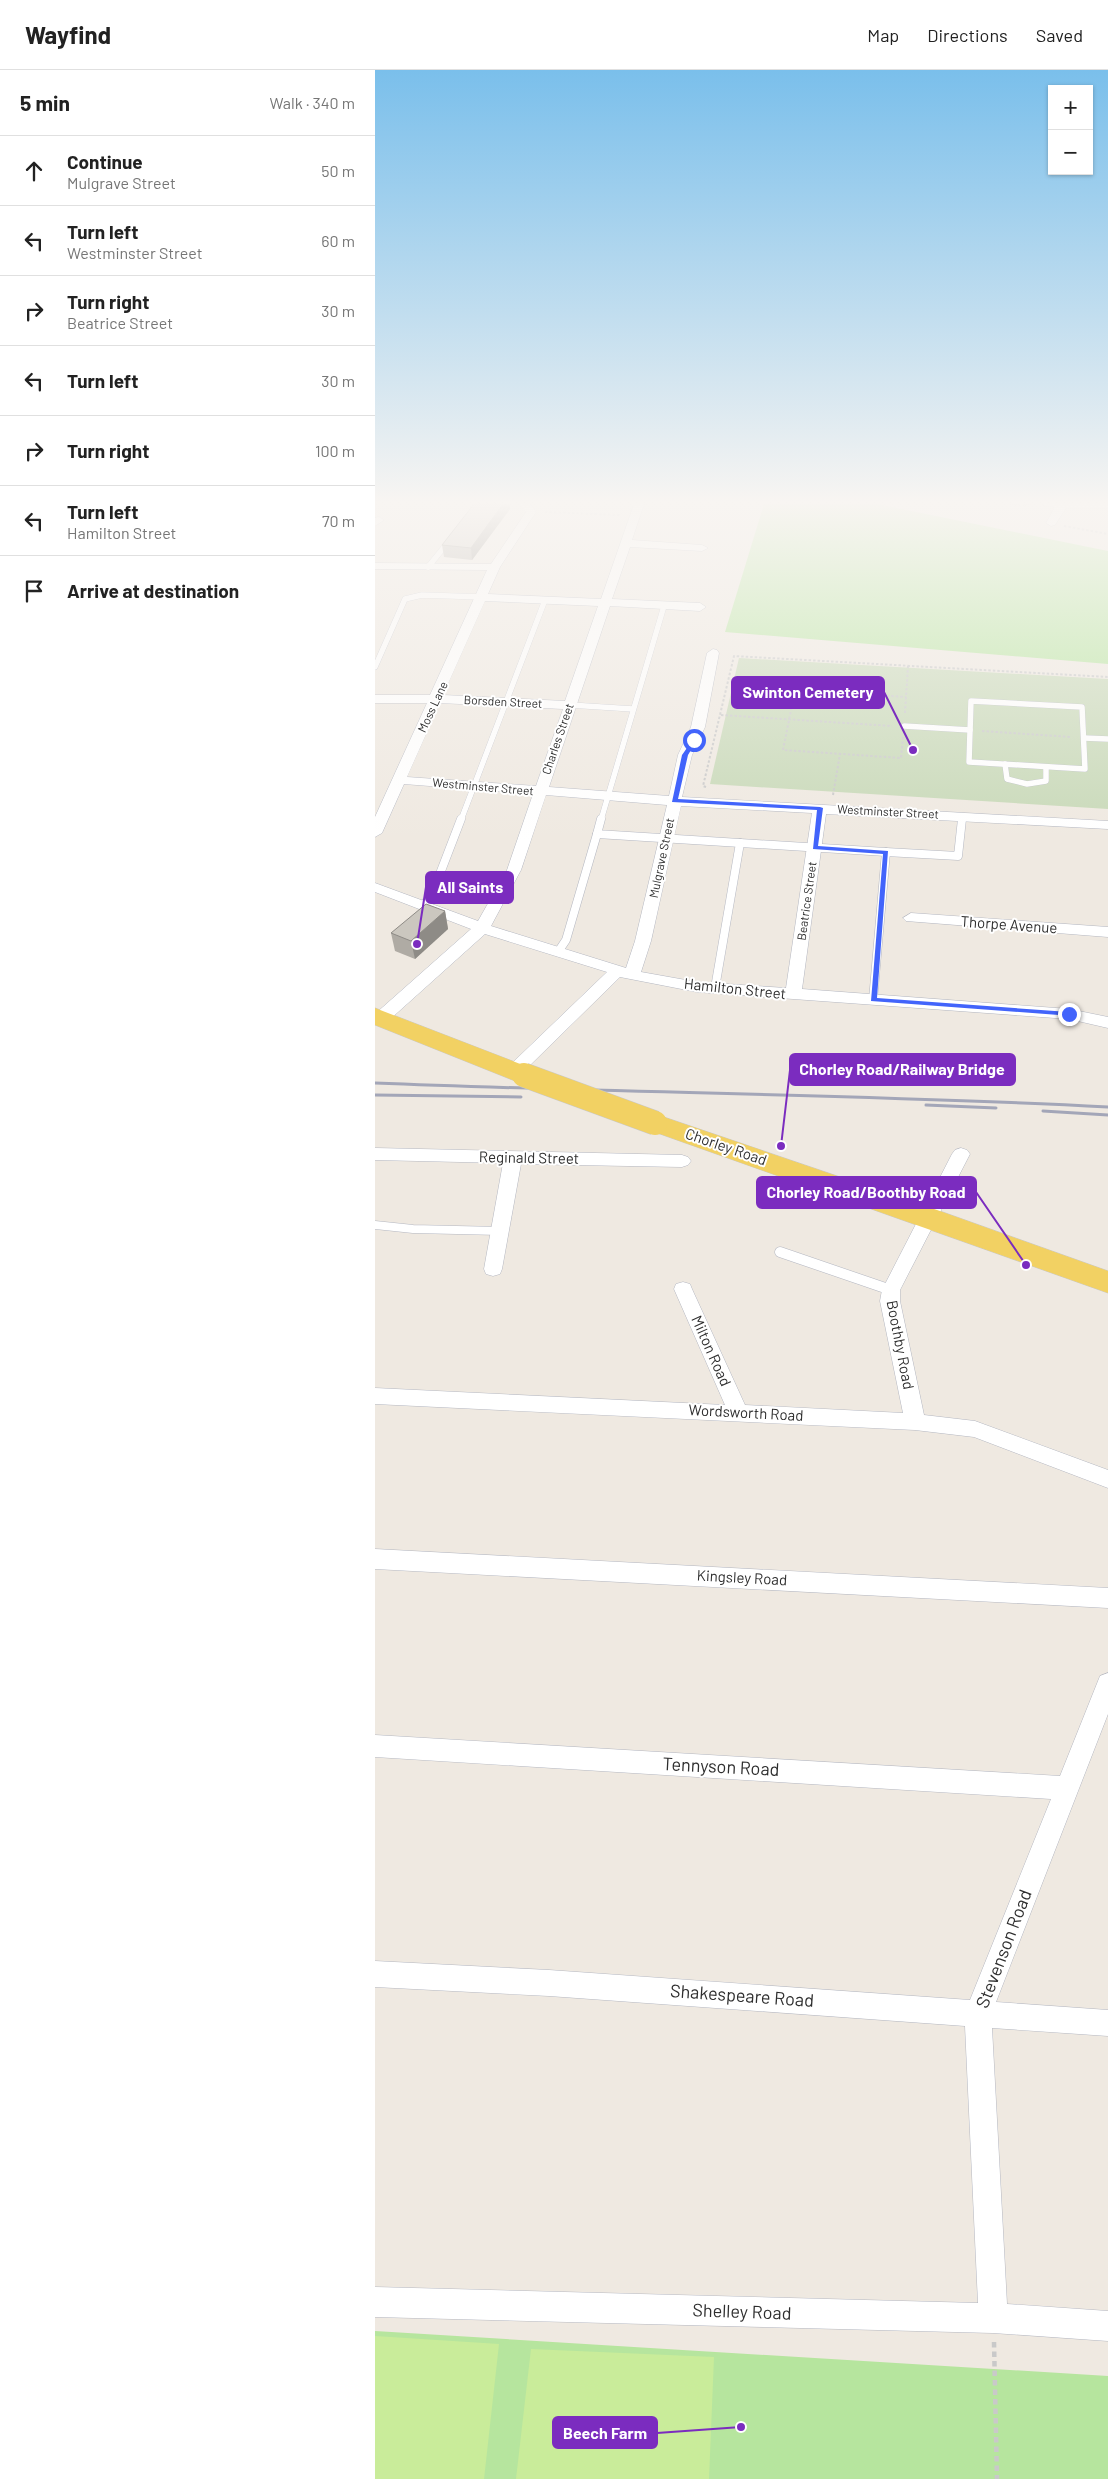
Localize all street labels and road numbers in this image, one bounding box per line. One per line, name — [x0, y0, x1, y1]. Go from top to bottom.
street label: Moss Lane — [414, 679, 450, 734]
street label: Borsden Street — [463, 692, 543, 710]
street label: Charles Street — [538, 701, 576, 776]
street label: Westminster Street — [432, 775, 534, 797]
street label: Westminster Street — [837, 801, 939, 821]
street label: Mulgrave Street — [646, 816, 676, 899]
street label: Beatrice Street — [794, 861, 818, 941]
street label: Thorpe Avenue — [960, 912, 1058, 936]
street label: Hamilton Street — [683, 974, 787, 1002]
street label: Chorley Road — [683, 1124, 769, 1168]
street label: Reginald Street — [479, 1147, 579, 1167]
street label: Boothby Road — [884, 1299, 918, 1391]
street label: Milton Road — [688, 1312, 736, 1389]
street label: Wordsworth Road — [688, 1400, 804, 1424]
street label: Kingsley Road — [696, 1566, 788, 1588]
street label: Tennyson Road — [662, 1752, 780, 1780]
street label: Stevenson Road — [970, 1886, 1036, 2011]
street label: Shakespeare Road — [669, 1979, 815, 2011]
street label: Shelley Road — [692, 2298, 792, 2324]

